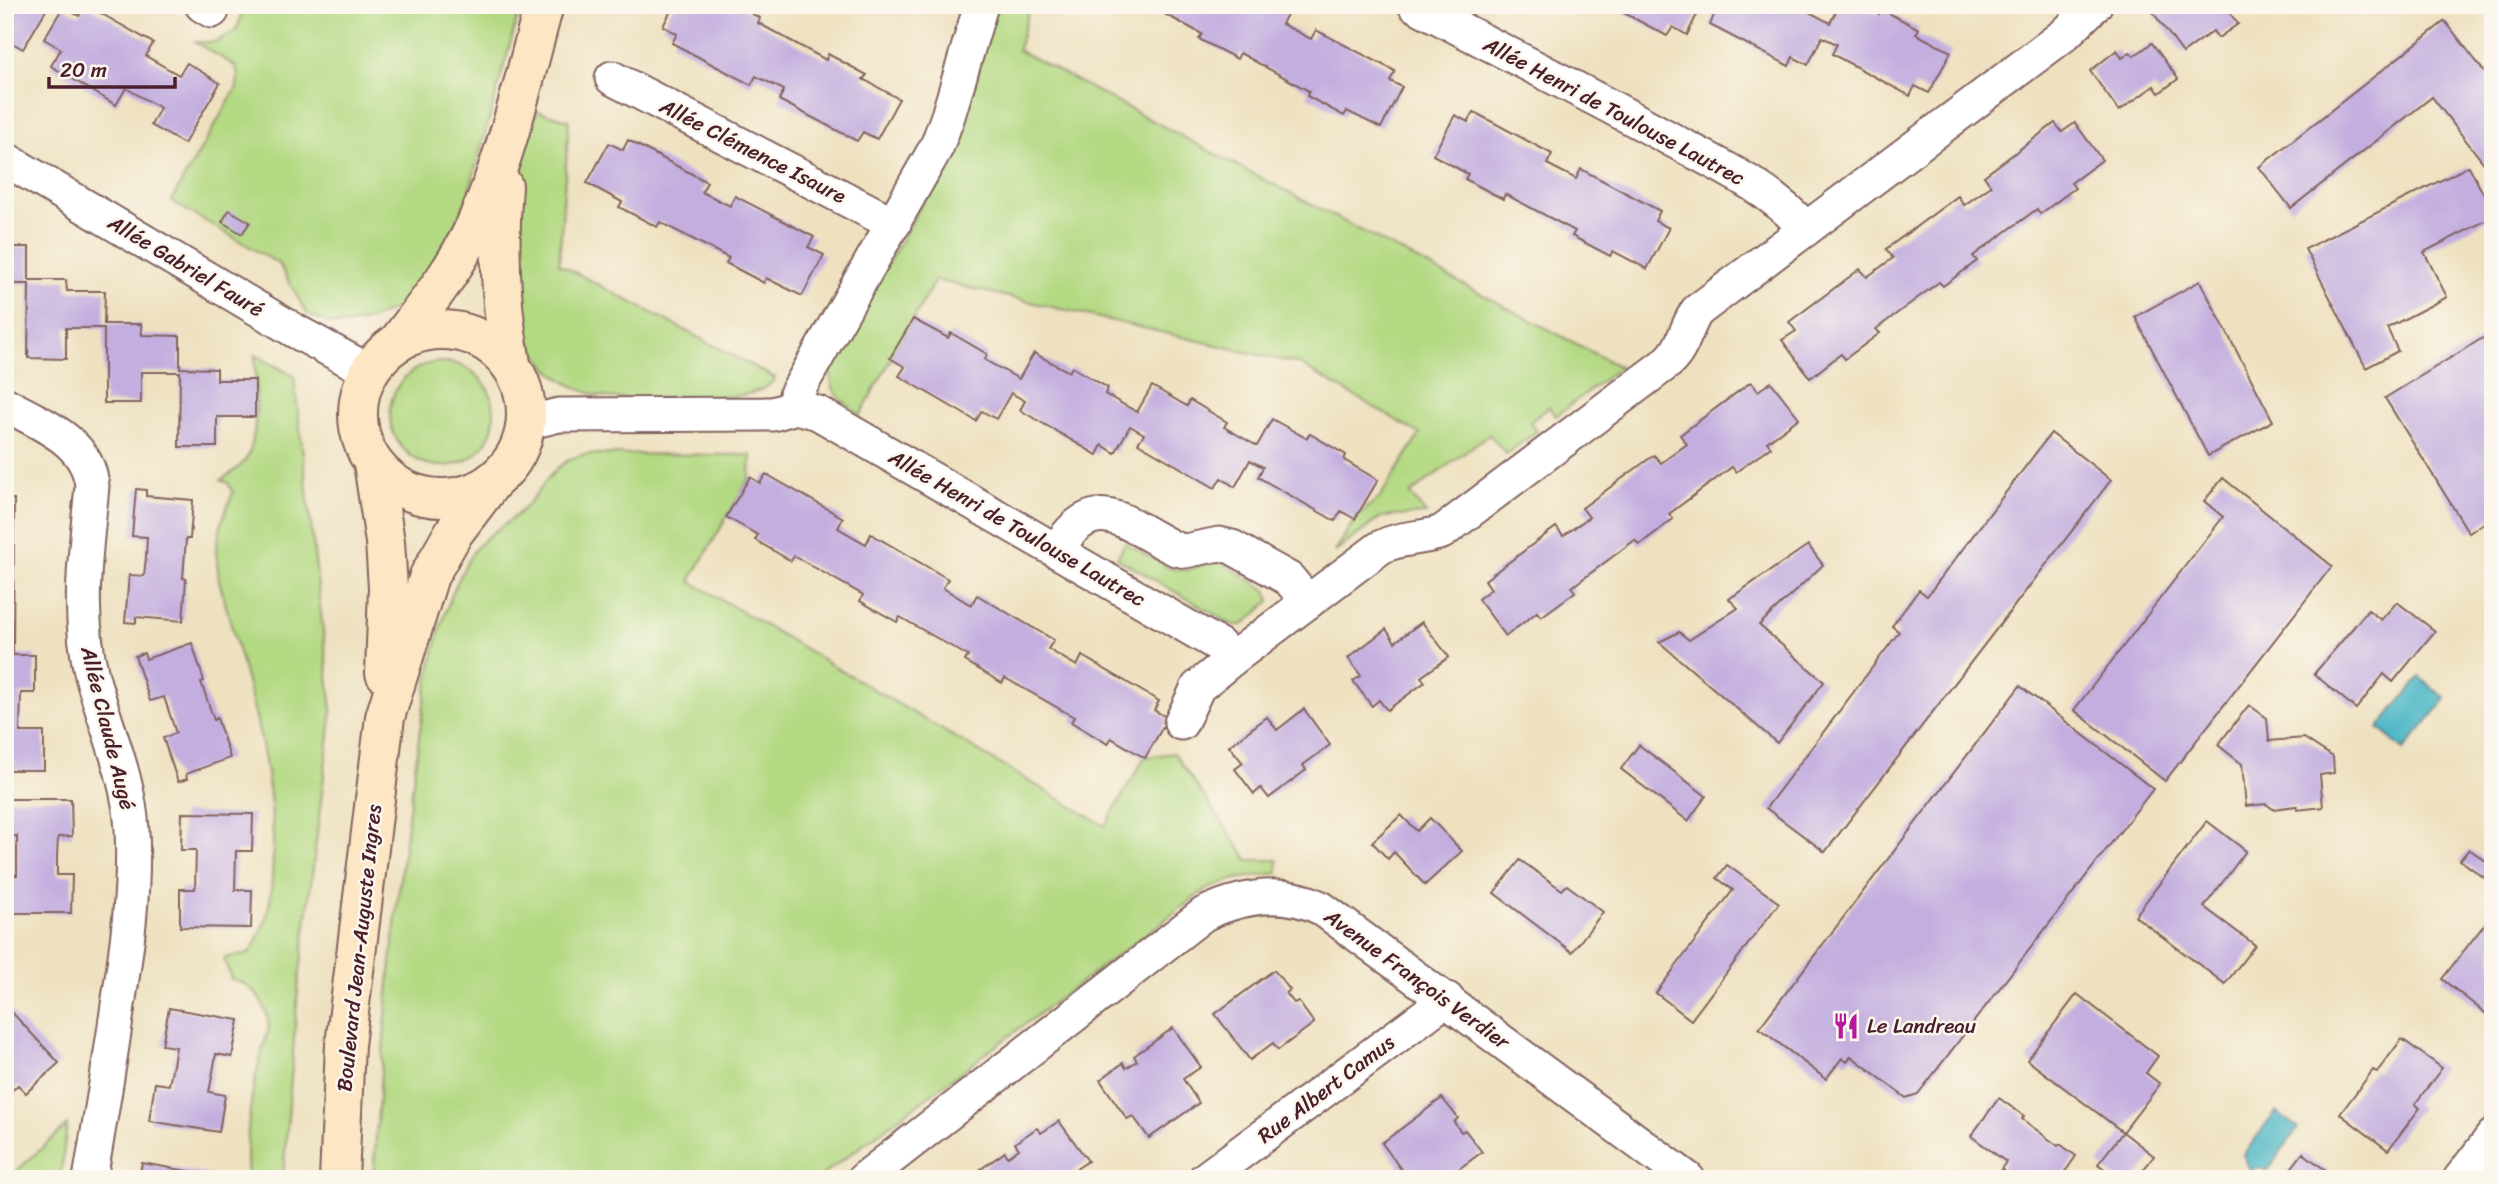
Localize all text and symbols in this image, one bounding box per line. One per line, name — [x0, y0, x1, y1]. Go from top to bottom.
street label: Allée Henri de Toulouse Lautrec — [1475, 25, 1752, 197]
scale bar — [49, 46, 175, 90]
text: 20 m — [60, 51, 107, 89]
street label: Allée Clémence Isaure — [652, 87, 853, 215]
street label: Allée Gabriel Fauré — [100, 204, 272, 328]
street label: Allée Henri de Toulouse Lautrec — [880, 438, 1153, 618]
street label: Allée Claude Augé — [69, 641, 147, 814]
street label: Boulevard Jean-Auguste Ingres — [325, 802, 393, 1094]
street label: Avenue François Verdier — [1315, 898, 1519, 1061]
place label: Le Landreau — [1867, 1007, 1977, 1045]
restaurant icon: Le Landreau — [1831, 1011, 1861, 1041]
street label: Rue Albert Camus — [1249, 1024, 1403, 1154]

